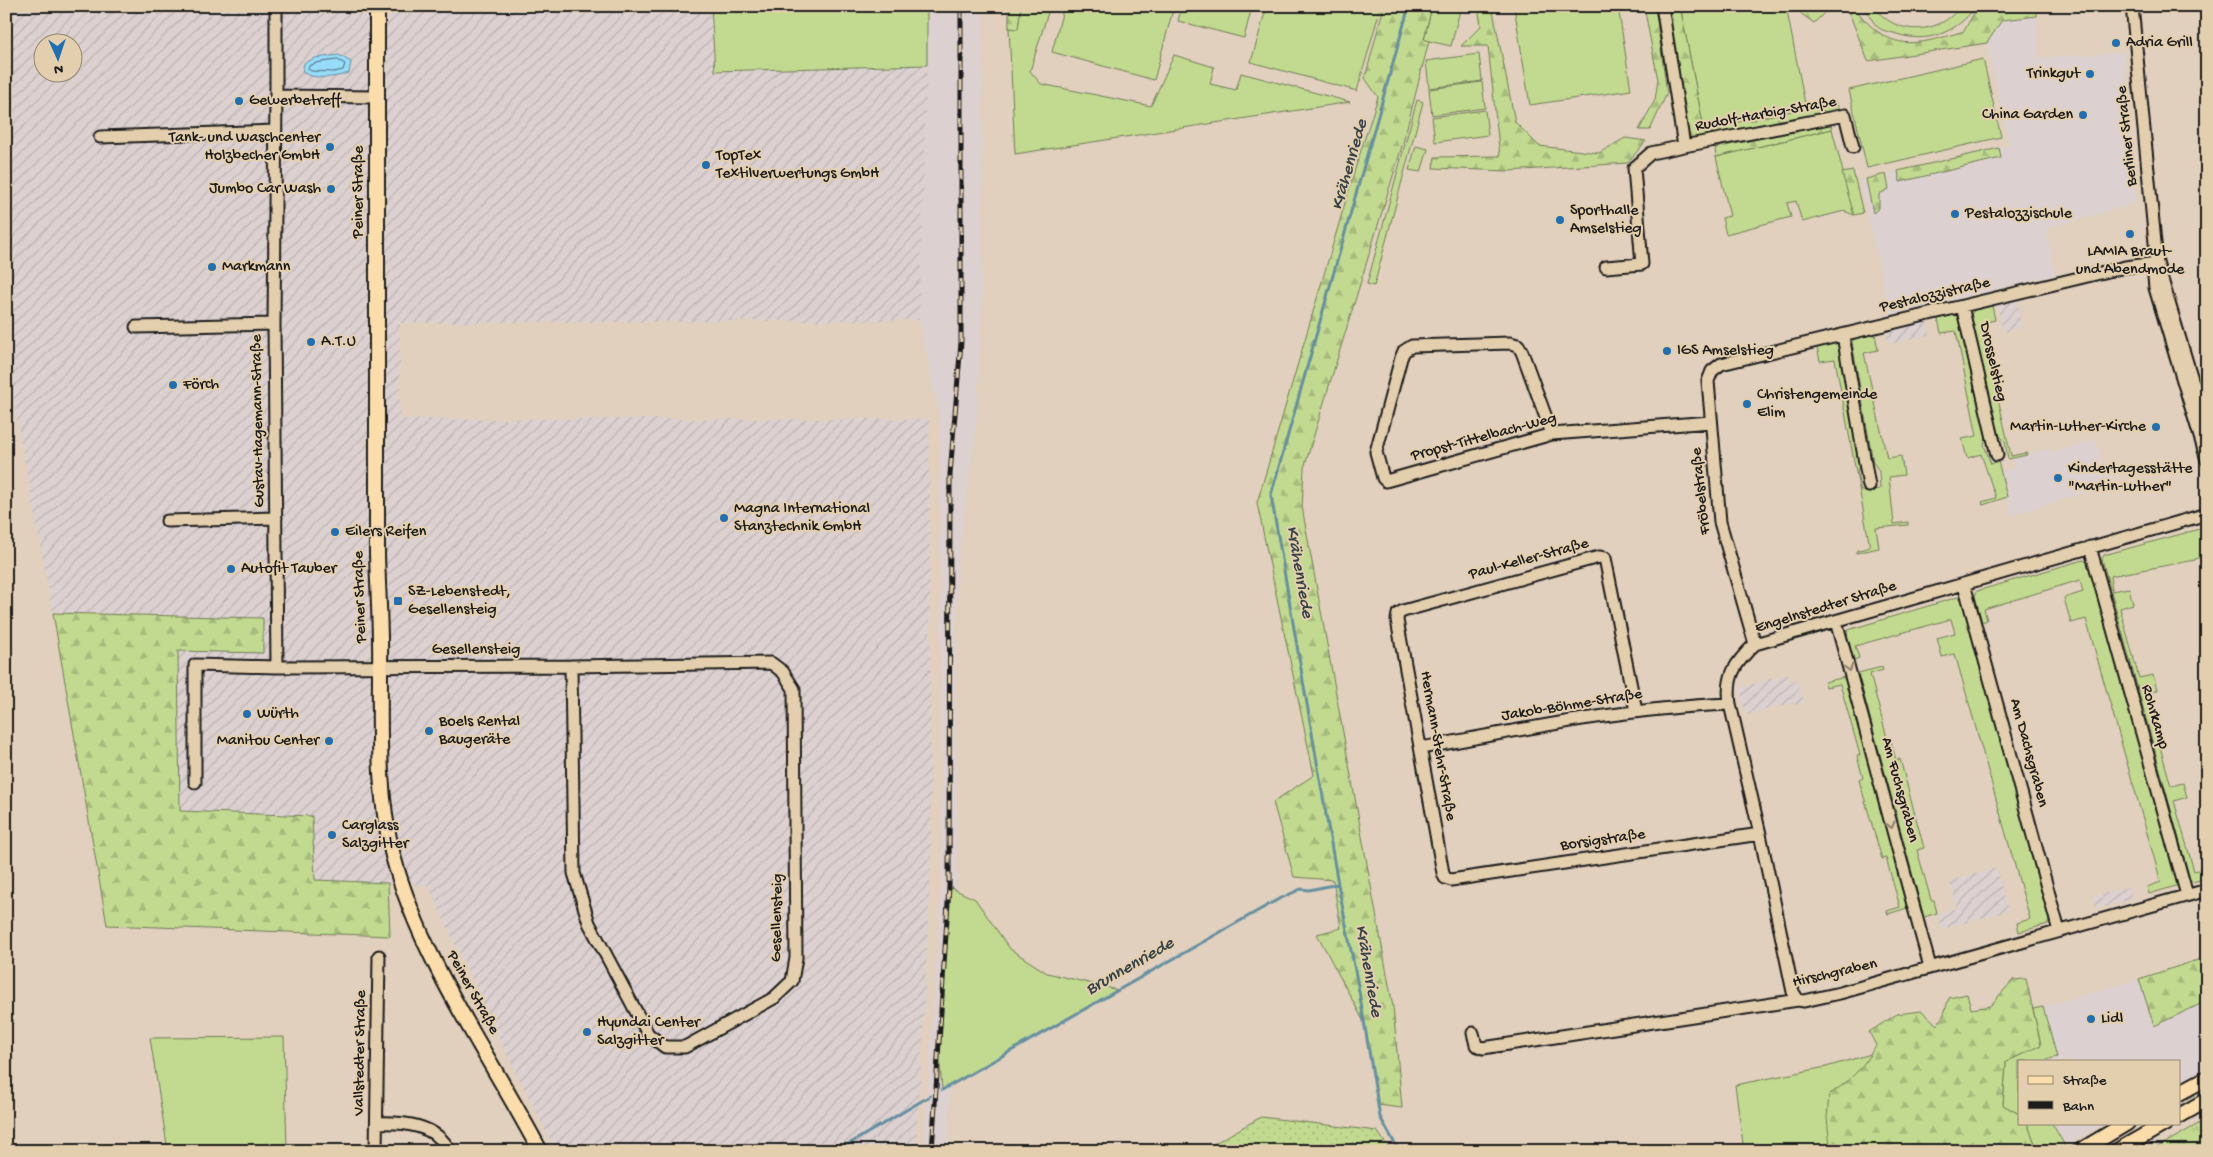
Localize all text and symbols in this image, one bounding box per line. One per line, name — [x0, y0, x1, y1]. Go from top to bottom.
north arrow — [32, 32, 82, 82]
place label: Adria Grill — [2126, 34, 2193, 53]
marker: Adria Grill — [2110, 37, 2122, 49]
text: N — [54, 60, 64, 77]
place label: Trinkgut — [2026, 65, 2081, 84]
marker: Trinkgut — [2084, 68, 2096, 80]
street label: Berliner Straße — [2113, 84, 2143, 188]
place label: Gewerbetreff — [249, 92, 342, 111]
street label: Rudolf-Harbig-Straße — [1694, 93, 1839, 137]
marker: Gewerbetreff — [233, 95, 245, 107]
place label: China Garden — [1982, 106, 2073, 125]
marker: China Garden — [2077, 109, 2089, 121]
water label: Krähenriede — [1327, 117, 1373, 213]
place label: Tank- und Waschcenter Holzbecher GmbH — [168, 129, 321, 166]
marker: Tank- und Waschcenter Holzbecher GmbH — [324, 141, 336, 153]
street label: Peiner Straße — [350, 145, 369, 239]
place label: TopTex Textilverwertungs GmbH — [715, 147, 880, 184]
marker: TopTex Textilverwertungs GmbH — [700, 159, 712, 171]
place label: Jumbo Car Wash — [209, 180, 321, 199]
marker: Jumbo Car Wash — [325, 183, 337, 195]
place label: Sporthalle Amselstieg — [1570, 202, 1642, 239]
place label: Pestalozzischule — [1964, 205, 2073, 224]
marker: Pestalozzischule — [1949, 208, 1961, 220]
marker: Sporthalle Amselstieg — [1554, 214, 1566, 226]
marker: LAMIA Braut- und Abendmode — [2124, 228, 2136, 240]
place label: LAMIA Braut- und Abendmode — [2076, 243, 2185, 280]
place label: Markmann — [222, 258, 291, 277]
marker: Markmann — [206, 261, 218, 273]
street label: Pestalozzistraße — [1877, 274, 1993, 318]
street label: Drosselstieg — [1973, 319, 2010, 404]
street label: Gustav-Hagemann-Straße — [248, 333, 270, 508]
place label: A.T.U — [321, 333, 356, 352]
marker: A.T.U — [305, 336, 317, 348]
place label: IGS Amselstieg — [1677, 342, 1774, 361]
marker: IGS Amselstieg — [1661, 345, 1673, 357]
place label: Förch — [182, 376, 220, 395]
marker: Förch — [167, 379, 179, 391]
place label: Christengemeinde Elim — [1757, 386, 1878, 423]
marker: Christengemeinde Elim — [1741, 398, 1753, 410]
street label: Propst-Tittelbach-Weg — [1408, 409, 1559, 467]
place label: Martin-Luther-Kirche — [2010, 418, 2147, 437]
marker: Martin-Luther-Kirche — [2150, 421, 2162, 433]
street label: Fröbelstraße — [1688, 446, 1716, 536]
place label: Kindertagesstätte "Martin-Luther" — [2068, 460, 2193, 497]
marker: Kindertagesstätte "Martin-Luther" — [2052, 472, 2064, 484]
place label: Magna International Stanztechnik GmbH — [734, 500, 870, 537]
marker: Magna International Stanztechnik GmbH — [718, 512, 730, 524]
place label: Eilers Reifen — [345, 523, 427, 542]
water label: Krähenriede — [1281, 524, 1318, 620]
marker: Eilers Reifen — [329, 526, 341, 538]
street label: Paul-Keller-Straße — [1466, 535, 1592, 585]
street label: Peiner Straße — [350, 550, 372, 644]
place label: Autofit Tauber — [241, 560, 338, 579]
marker: Autofit Tauber — [225, 563, 237, 575]
street label: Engelnstedter Straße — [1753, 577, 1900, 639]
place label: SZ-Lebenstedt, Gesellensteig — [408, 583, 511, 620]
marker: SZ-Lebenstedt, Gesellensteig — [392, 595, 404, 607]
street label: Gesellensteig — [432, 641, 520, 660]
one-way arrow — [1843, 664, 1853, 672]
street label: Hermann-Stehr-Straße — [1414, 670, 1460, 823]
street label: Rohrkamp — [2136, 683, 2172, 752]
street label: Jakob-Böhme-Straße — [1500, 685, 1645, 727]
street label: Am Dachsgraben — [2004, 697, 2052, 810]
place label: Würth — [257, 705, 299, 724]
marker: Würth — [241, 708, 253, 720]
place label: Boels Rental Baugeräte — [438, 713, 520, 750]
marker: Boels Rental Baugeräte — [423, 725, 435, 737]
place label: Manitou Center — [217, 732, 320, 751]
marker: Manitou Center — [323, 735, 335, 747]
street label: Am Fuchsgraben — [1876, 735, 1922, 845]
place label: Carglass Salzgitter — [342, 817, 410, 854]
one-way arrow — [1886, 821, 1896, 829]
street label: Borsigstraße — [1558, 826, 1647, 857]
marker: Carglass Salzgitter — [326, 829, 338, 841]
street label: Gesellensteig — [768, 874, 788, 962]
water label: Krähenriede — [1350, 923, 1387, 1019]
water label: Brunnenriede — [1082, 933, 1178, 1001]
street label: Peiner Straße — [441, 947, 503, 1039]
street label: Hirschgraben — [1791, 955, 1879, 993]
street label: Vallstedter Straße — [350, 989, 372, 1117]
place label: Lidl — [2101, 1010, 2123, 1029]
marker: Lidl — [2085, 1013, 2097, 1025]
place label: Hyundai Center Salzgitter — [597, 1014, 701, 1051]
marker: Hyundai Center Salzgitter — [581, 1026, 593, 1038]
legend — [2018, 1060, 2180, 1124]
text: Straße — [2063, 1072, 2107, 1090]
text: Bahn — [2062, 1098, 2094, 1116]

